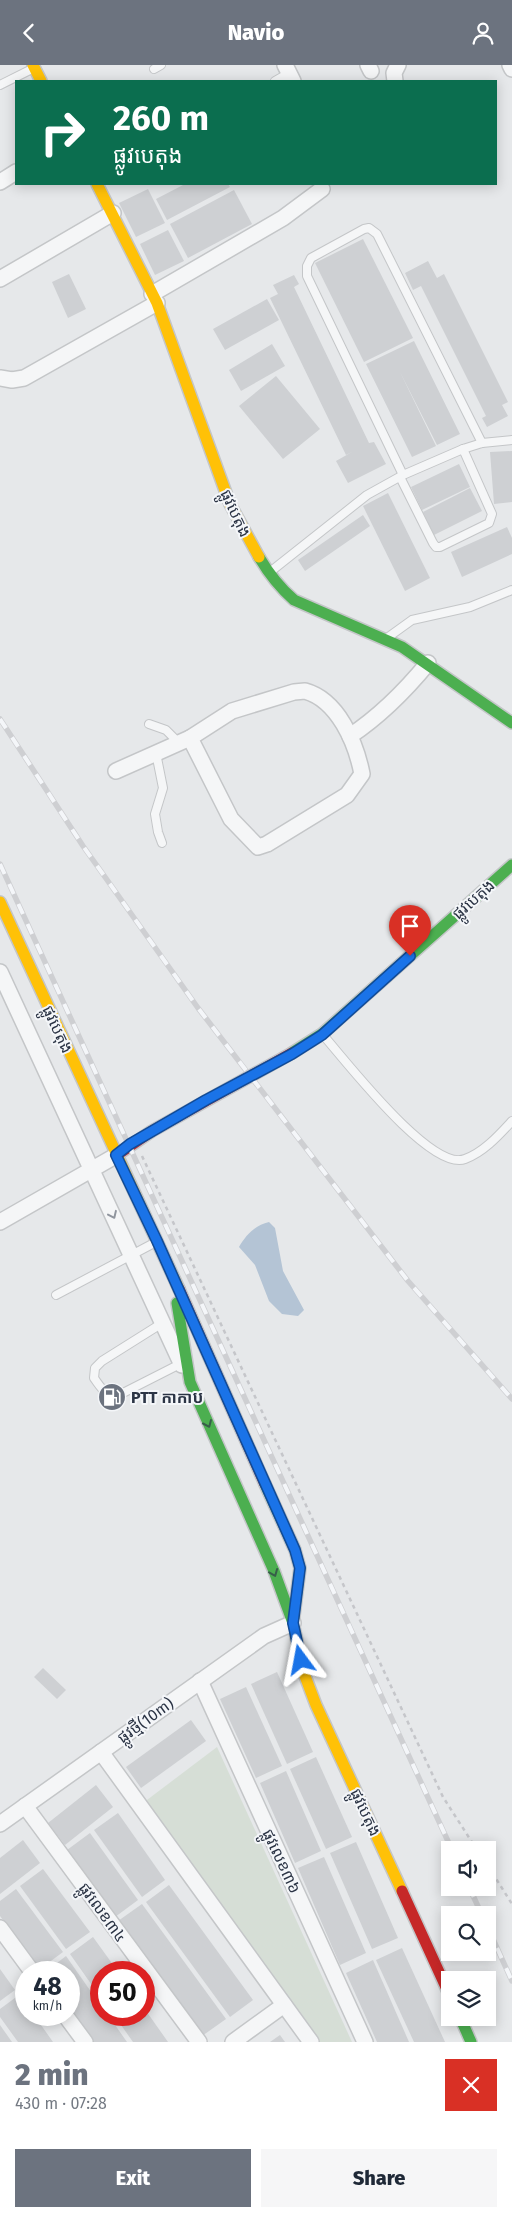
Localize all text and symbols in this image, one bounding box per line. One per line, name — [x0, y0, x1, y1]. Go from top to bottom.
icon: back — [15, 19, 43, 47]
text: Navio — [228, 19, 284, 46]
icon: person — [469, 19, 497, 47]
text: 260 m — [113, 97, 209, 139]
icon: right — [30, 100, 95, 165]
text: ផ្លូវបេតុង — [113, 142, 182, 169]
street label: ផ្លូវបេតុង — [212, 486, 255, 542]
street label: ផ្លូវបេតុង — [448, 875, 502, 927]
pin — [389, 905, 431, 956]
icon: arrive — [396, 912, 424, 940]
street label: ផ្លូវបេតុង — [34, 1002, 77, 1058]
one-way arrow — [106, 1210, 117, 1219]
fuel station icon: PTT កាកាប — [97, 1382, 127, 1412]
place label: PTT កាកាប — [131, 1388, 203, 1407]
one-way arrow — [202, 1419, 213, 1428]
one-way arrow — [268, 1568, 278, 1577]
position arrow — [274, 1633, 326, 1685]
street label: ផ្លូវថ្មី(10m) — [112, 1692, 180, 1751]
street label: ផ្លូវបេតុង — [342, 1785, 385, 1841]
street label: ផ្លូវលេខ៣៦ — [254, 1826, 305, 1898]
map controls — [441, 1841, 496, 2026]
button: sound — [441, 1841, 496, 1896]
street label: ផ្លូវលេខ៣៤ — [71, 1879, 131, 1949]
button: search — [441, 1906, 496, 1961]
speed limit sign: 50 — [90, 1961, 155, 2026]
button: layers — [441, 1971, 496, 2026]
text: 48 — [33, 1972, 62, 2002]
text: km/h — [33, 1999, 62, 2013]
text: 2 min — [15, 2057, 88, 2093]
button: close — [445, 2059, 497, 2111]
text: 430 m · 07:28 — [15, 2094, 107, 2113]
button: Exit — [15, 2149, 251, 2207]
button: Share — [261, 2149, 497, 2207]

